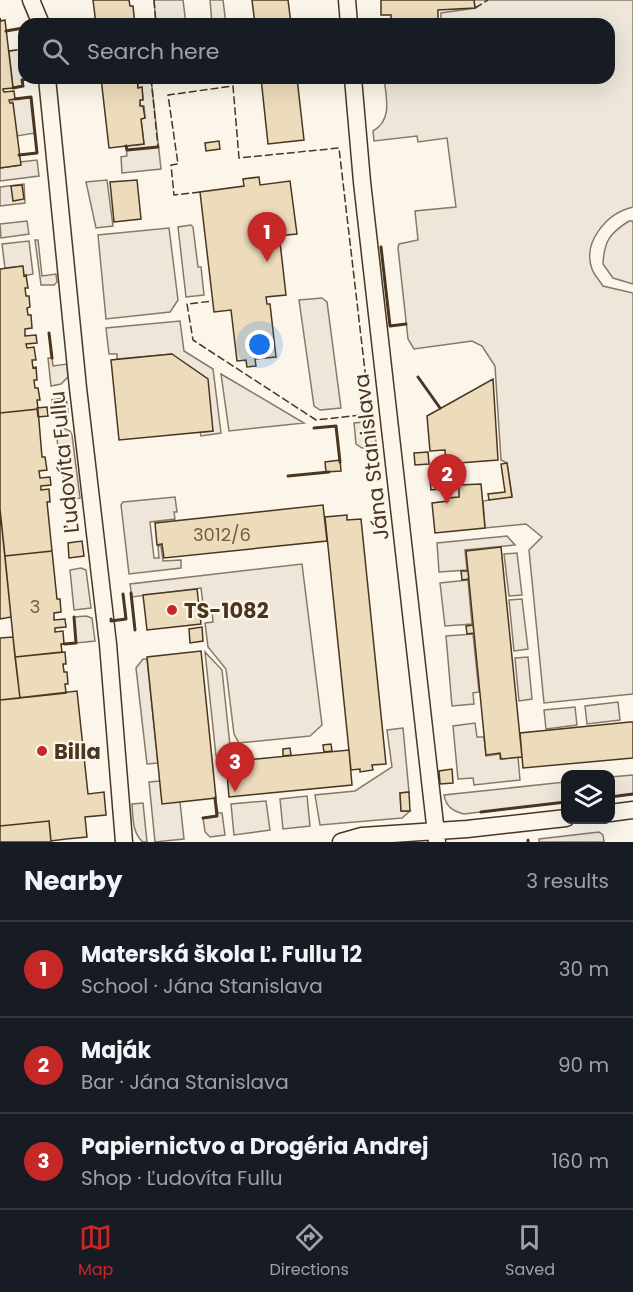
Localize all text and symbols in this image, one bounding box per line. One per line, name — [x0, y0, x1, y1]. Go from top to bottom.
search box — [18, 18, 615, 84]
icon: search — [39, 35, 72, 68]
text: Search here — [87, 36, 220, 67]
pin: 1 — [248, 212, 286, 262]
your location — [245, 330, 274, 359]
street label: Jána Stanislava — [346, 372, 396, 542]
street label: Ľudovíta Fullu — [42, 390, 86, 534]
pin: 2 — [428, 454, 466, 504]
house number: 3012/6 — [193, 522, 251, 547]
house number: 3 — [30, 594, 40, 619]
place label: TS-1082 — [184, 596, 269, 625]
marker: TS-1082 — [165, 603, 179, 617]
place label: Billa — [54, 737, 101, 766]
pin: 3 — [216, 742, 254, 792]
marker: Billa — [35, 744, 49, 758]
map controls — [561, 770, 615, 824]
button: layers — [561, 770, 615, 824]
text: Nearby — [24, 863, 122, 899]
text: 3 results — [526, 867, 609, 895]
text: Materská škola Ľ. Fullu 12 — [81, 939, 362, 970]
text: 1 — [40, 955, 47, 983]
text: 30 m — [559, 955, 609, 983]
text: School · Jána Stanislava — [81, 972, 323, 1000]
text: Maják — [81, 1035, 151, 1066]
text: 2 — [38, 1051, 49, 1079]
text: 90 m — [558, 1051, 609, 1079]
text: Bar · Jána Stanislava — [81, 1068, 289, 1096]
text: Papiernictvo a Drogéria Andrej — [81, 1131, 429, 1162]
text: 3 — [37, 1147, 50, 1175]
text: 160 m — [551, 1147, 609, 1175]
text: Shop · Ľudovíta Fullu — [81, 1164, 283, 1192]
tab: Map — [78, 1221, 113, 1282]
tab: Directions — [270, 1221, 349, 1282]
tab: Saved — [505, 1221, 555, 1282]

